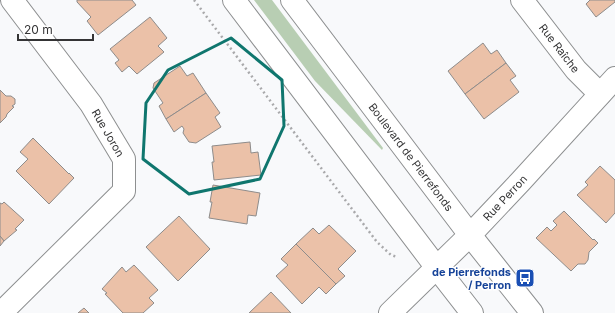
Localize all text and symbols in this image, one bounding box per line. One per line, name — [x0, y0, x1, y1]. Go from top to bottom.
scale bar — [18, 16, 93, 42]
street label: Rue Raîche — [536, 21, 583, 76]
text: 20 m — [24, 22, 53, 37]
street label: Boulevard de Pierrefonds — [366, 100, 456, 214]
street label: Rue Joron — [89, 107, 127, 159]
street label: Rue Perron — [480, 172, 530, 224]
place label: de Pierrefonds / Perron — [432, 265, 511, 292]
bus stop icon: de Pierrefonds / Perron — [514, 267, 536, 289]

